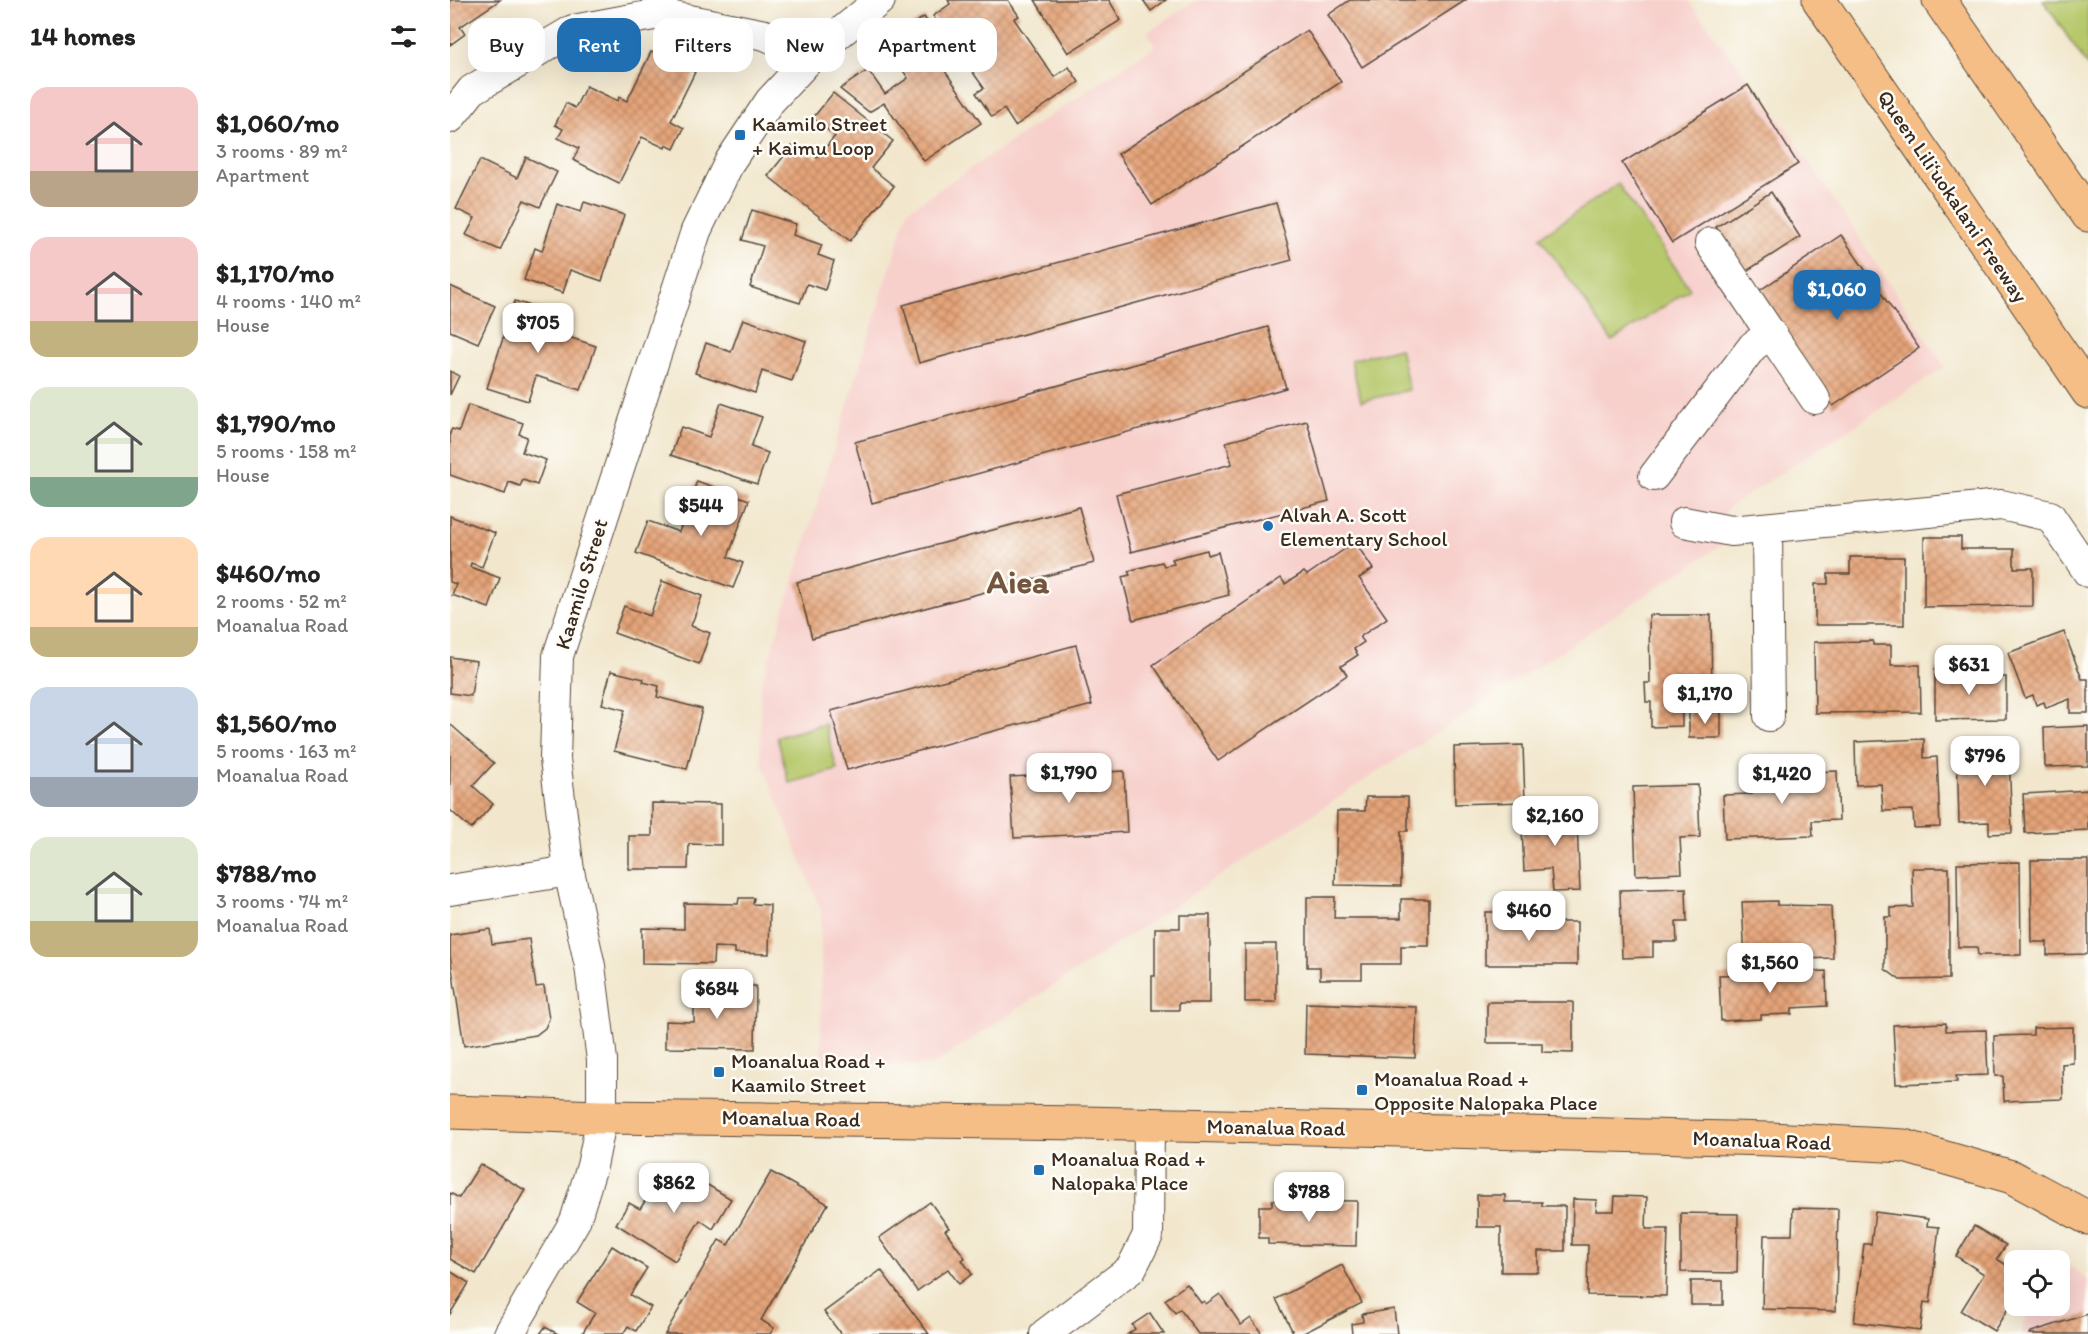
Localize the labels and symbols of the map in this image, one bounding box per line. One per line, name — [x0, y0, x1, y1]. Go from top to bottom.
street label: Queen Liliʻuokalani Freeway — [1872, 85, 2034, 307]
place label: Kaamilo Street + Kaimu Loop — [752, 111, 887, 160]
marker: Kaamilo Street + Kaimu Loop — [733, 128, 747, 142]
pin: $1,060 — [1788, 270, 1886, 321]
pin: $705 — [502, 303, 574, 354]
pin: $544 — [665, 486, 737, 537]
place label: Alvah A. Scott Elementary School — [1280, 502, 1448, 551]
street label: Kaamilo Street — [549, 516, 613, 652]
marker: Alvah A. Scott Elementary School — [1261, 519, 1275, 533]
district label: Aiea — [986, 562, 1050, 601]
pin: $631 — [1933, 645, 2005, 696]
pin: $1,170 — [1656, 674, 1754, 725]
pin: $796 — [1949, 736, 2021, 787]
pin: $1,790 — [1020, 753, 1118, 804]
pin: $1,420 — [1733, 754, 1831, 805]
pin: $2,160 — [1506, 796, 1604, 847]
pin: $460 — [1493, 891, 1565, 942]
pin: $1,560 — [1721, 943, 1819, 994]
pin: $684 — [681, 969, 753, 1020]
place label: Moanalua Road + Kaamilo Street — [731, 1048, 886, 1097]
marker: Moanalua Road + Kaamilo Street — [712, 1065, 726, 1079]
place label: Moanalua Road + Opposite Nalopaka Place — [1374, 1066, 1598, 1115]
marker: Moanalua Road + Opposite Nalopaka Place — [1355, 1083, 1369, 1097]
street label: Moanalua Road — [721, 1104, 861, 1132]
street label: Moanalua Road — [1206, 1113, 1346, 1141]
street label: Moanalua Road — [1692, 1125, 1832, 1155]
place label: Moanalua Road + Nalopaka Place — [1051, 1146, 1206, 1195]
pin: $862 — [638, 1163, 710, 1214]
marker: Moanalua Road + Nalopaka Place — [1032, 1163, 1046, 1177]
pin: $788 — [1273, 1172, 1345, 1223]

